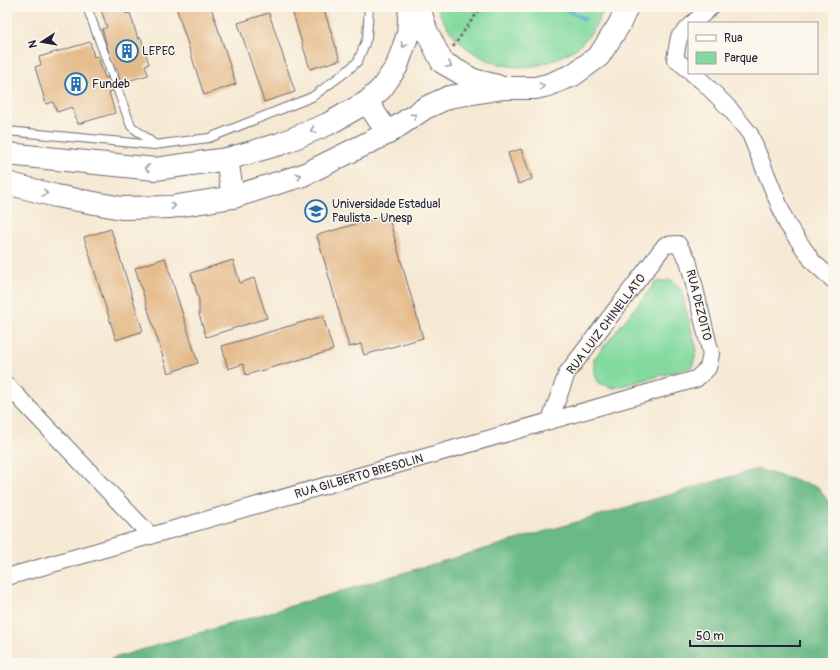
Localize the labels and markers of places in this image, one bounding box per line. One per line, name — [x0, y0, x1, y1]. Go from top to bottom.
building icon: LEPEC — [114, 38, 140, 64]
place label: LEPEC — [142, 44, 175, 59]
building icon: Fundeb — [63, 71, 89, 97]
place label: Fundeb — [92, 77, 130, 92]
place label: Universidade Estadual Paulista - Unesp — [332, 197, 441, 226]
school or university icon: Universidade Estadual Paulista - Unesp — [303, 198, 329, 224]

